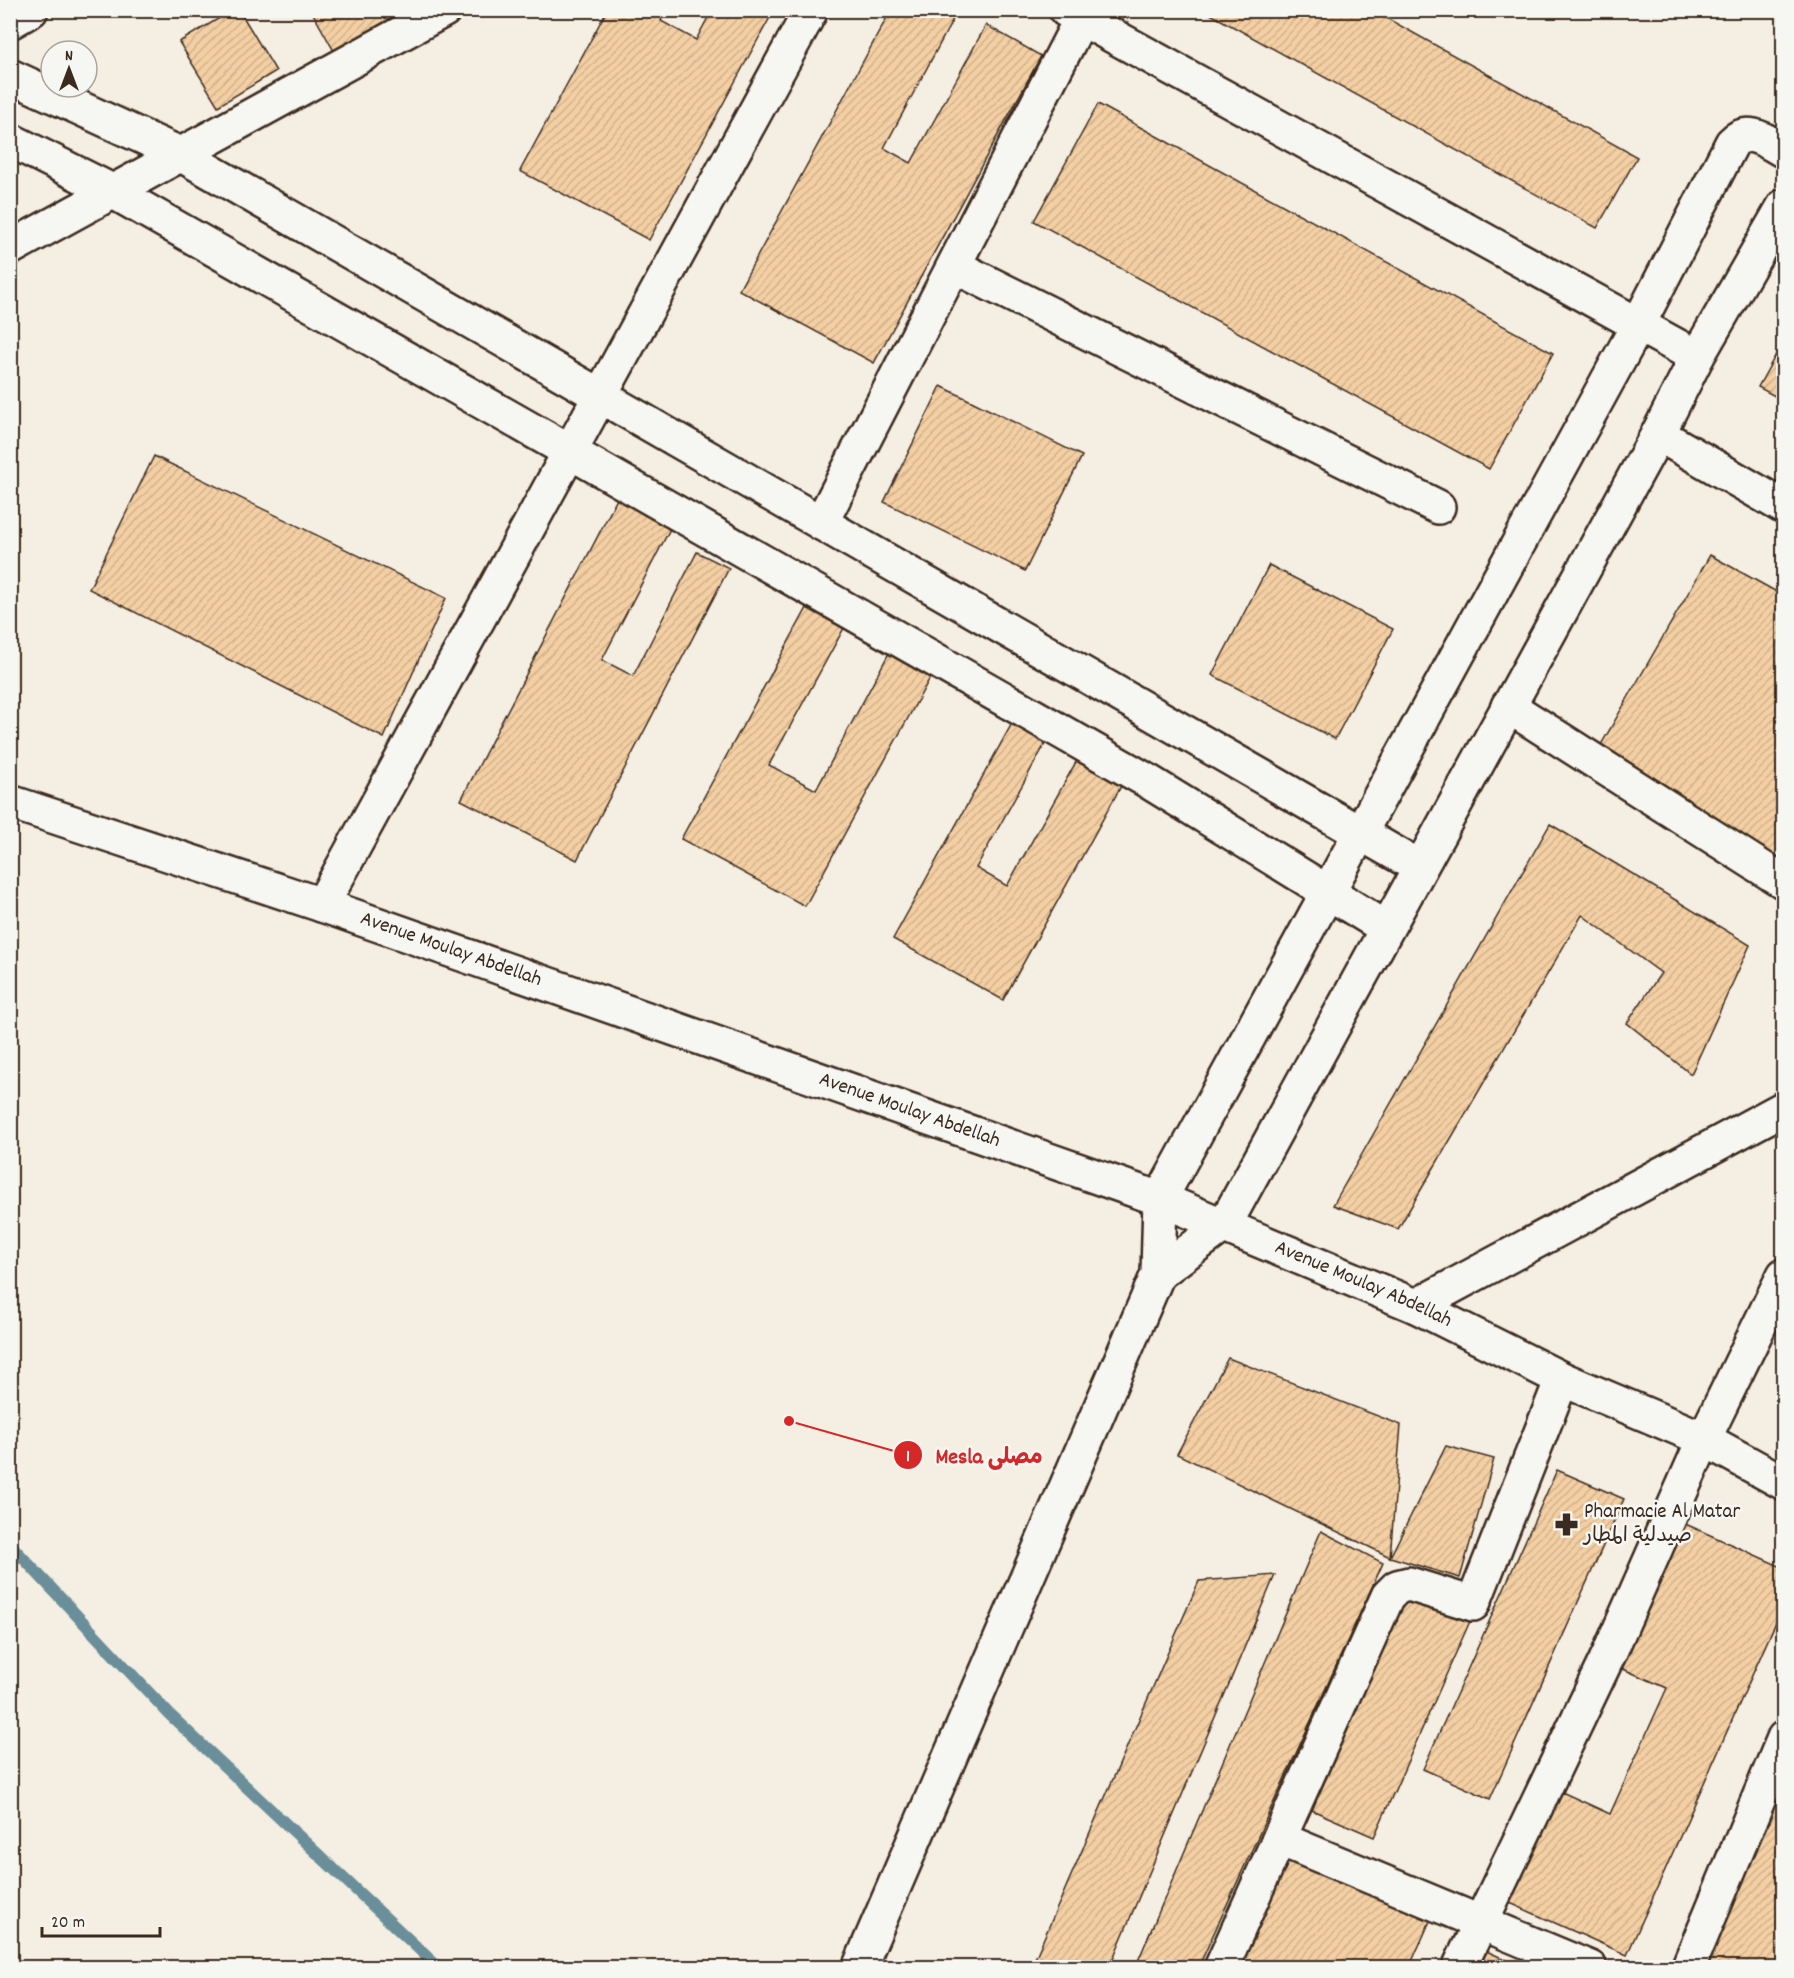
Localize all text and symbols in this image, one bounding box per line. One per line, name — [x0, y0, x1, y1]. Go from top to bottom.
north arrow — [39, 39, 99, 99]
text: N — [65, 45, 73, 68]
street label: Avenue Moulay Abdellah — [356, 904, 546, 996]
street label: Avenue Moulay Abdellah — [815, 1065, 1004, 1157]
street label: Avenue Moulay Abdellah — [1270, 1233, 1457, 1336]
callout: Mesla مصلى — [893, 1435, 1054, 1475]
text: Mesla مصلى — [935, 1443, 1043, 1474]
text: 1 — [906, 1445, 910, 1470]
place label: Pharmacie Al Matar صيدلية المطار — [1582, 1498, 1740, 1552]
pharmacy icon: Pharmacie Al Matar صيدلية المطار — [1553, 1512, 1579, 1538]
scale bar — [42, 1900, 160, 1938]
text: 20 m — [51, 1911, 85, 1936]

